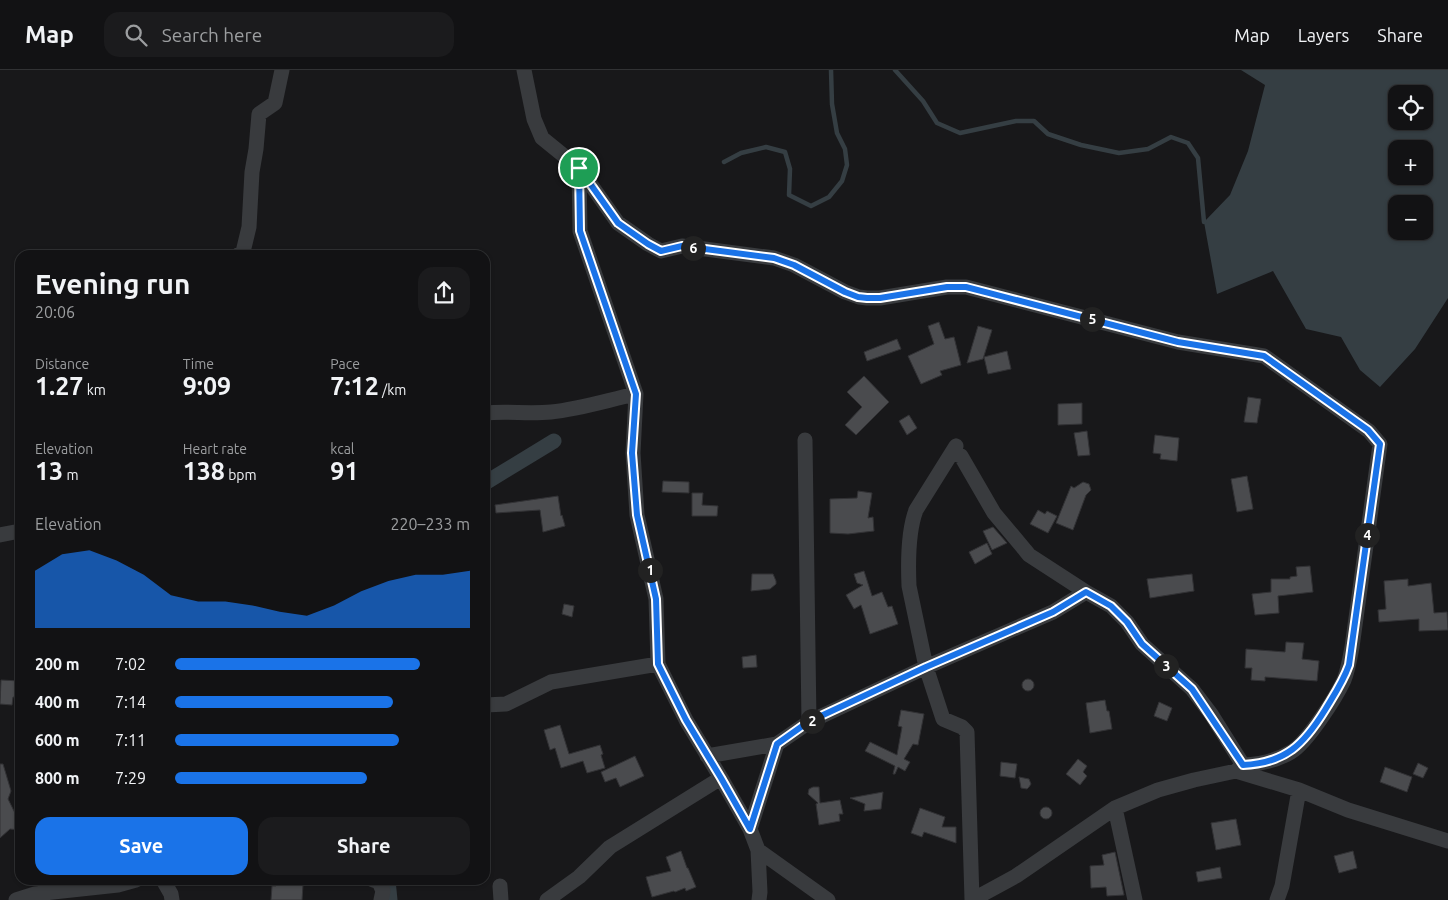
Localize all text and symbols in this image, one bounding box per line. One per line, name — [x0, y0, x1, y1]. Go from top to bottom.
search box — [104, 12, 454, 57]
text: Map — [25, 21, 74, 48]
icon: search — [122, 21, 150, 49]
text: Search here — [162, 24, 262, 46]
text: Map — [1234, 25, 1270, 45]
text: Layers — [1298, 25, 1349, 45]
text: Share — [1377, 25, 1423, 45]
map controls — [1388, 85, 1433, 240]
button: locate — [1388, 85, 1433, 130]
button: + — [1388, 140, 1433, 185]
pin — [558, 147, 600, 189]
icon: arrive — [565, 154, 593, 182]
button: − — [1388, 195, 1433, 240]
pin: 6 — [680, 236, 706, 260]
text: 6 — [690, 240, 697, 256]
button: share — [418, 267, 470, 319]
text: Evening run — [35, 268, 190, 299]
text: 20:06 — [35, 303, 75, 321]
pin: 5 — [1080, 306, 1104, 332]
text: 5 — [1089, 311, 1096, 327]
text: Distance — [35, 356, 89, 372]
text: Time — [183, 356, 214, 372]
text: Pace — [330, 356, 360, 372]
text: 1.27 — [35, 372, 83, 400]
text: 9:09 — [183, 372, 231, 400]
text: 7:12 — [330, 372, 379, 400]
text: km — [83, 382, 106, 398]
text: /km — [379, 382, 406, 398]
text: Elevation — [35, 441, 93, 457]
text: Heart rate — [183, 441, 247, 457]
text: kcal — [330, 441, 355, 457]
text: 13 — [35, 457, 63, 485]
text: 138 — [183, 457, 225, 485]
text: 91 — [330, 457, 359, 485]
text: m — [63, 467, 79, 483]
text: bpm — [225, 467, 257, 483]
text: Elevation — [35, 515, 102, 533]
text: 220–233 m — [390, 515, 470, 533]
pin: 4 — [1354, 522, 1380, 548]
text: 4 — [1364, 527, 1371, 543]
pin: 1 — [638, 558, 662, 582]
text: 1 — [647, 562, 654, 578]
pin: 3 — [1154, 654, 1178, 678]
text: 200 m — [35, 655, 80, 673]
text: 7:02 — [115, 655, 146, 673]
text: 3 — [1163, 658, 1170, 674]
text: 400 m — [35, 693, 80, 711]
text: 7:14 — [115, 693, 146, 711]
pin: 2 — [800, 708, 824, 734]
text: 2 — [809, 713, 816, 729]
text: 600 m — [35, 731, 80, 749]
text: 7:11 — [115, 731, 146, 749]
text: 800 m — [35, 769, 80, 787]
text: 7:29 — [115, 769, 146, 787]
button: Save — [35, 817, 248, 875]
button: Share — [258, 817, 470, 875]

